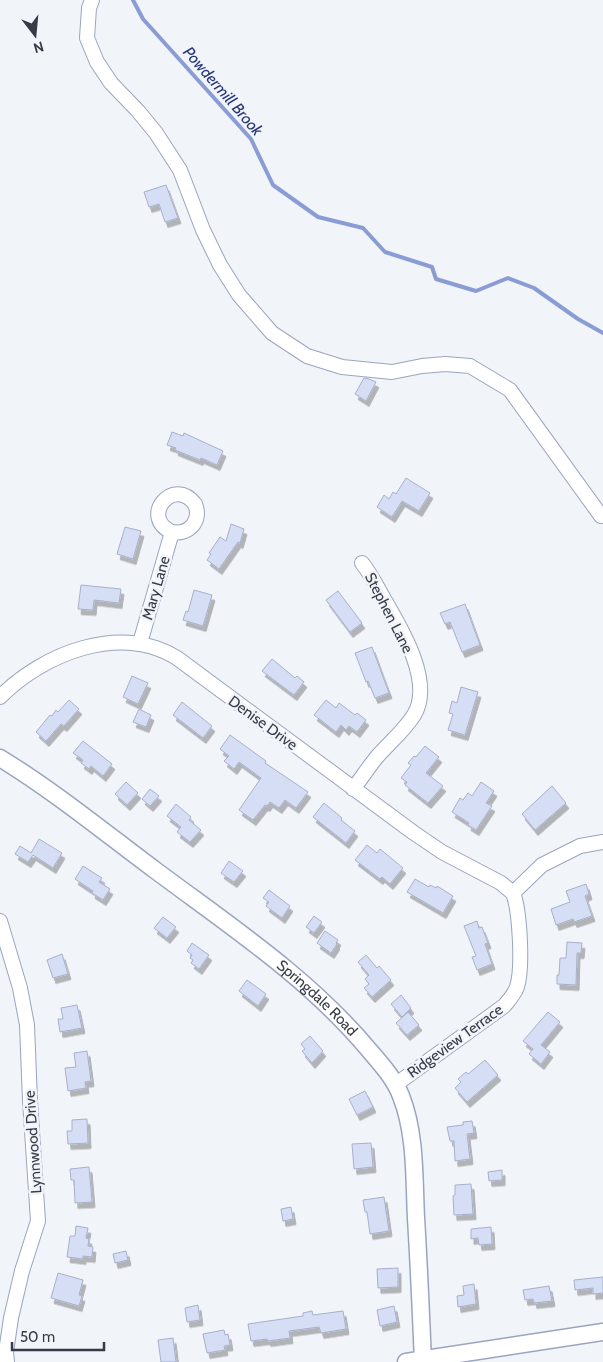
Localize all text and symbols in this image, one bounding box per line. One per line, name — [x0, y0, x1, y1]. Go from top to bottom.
north arrow — [10, 10, 60, 60]
text: N — [31, 37, 46, 58]
water label: Powdermill Brook — [179, 43, 268, 140]
street label: Mary Lane — [138, 554, 174, 622]
street label: Stephen Lane — [361, 570, 417, 657]
street label: Denise Drive — [225, 692, 301, 754]
street label: Springdale Road — [273, 956, 361, 1040]
street label: Ridgeview Terrace — [404, 1000, 506, 1082]
street label: Lynnwood Drive — [20, 1090, 46, 1194]
scale bar — [12, 1320, 105, 1352]
text: 50 m — [20, 1328, 55, 1346]

